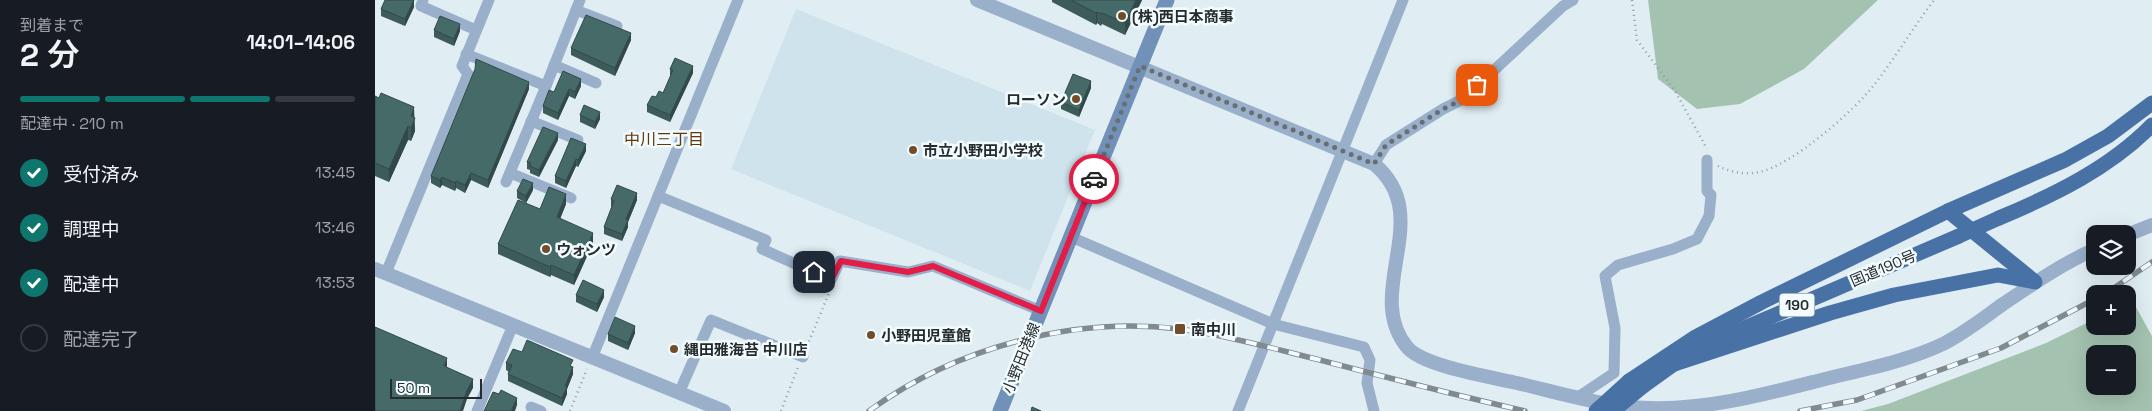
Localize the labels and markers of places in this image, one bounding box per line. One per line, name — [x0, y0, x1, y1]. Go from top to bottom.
place label: (株)西日本商事 — [1132, 7, 1234, 26]
marker: (株)西日本商事 — [1116, 10, 1128, 22]
pin — [1456, 64, 1498, 106]
place label: ローソン — [1006, 90, 1066, 109]
marker: ローソン — [1070, 93, 1082, 105]
place label: 市立小野田小学校 — [923, 141, 1043, 160]
marker: 市立小野田小学校 — [907, 144, 919, 156]
place label: ウォンツ — [556, 240, 616, 259]
marker: ウォンツ — [540, 243, 552, 255]
pin — [793, 251, 835, 293]
place label: 南中川 — [1191, 320, 1236, 339]
marker: 南中川 — [1173, 322, 1187, 336]
place label: 小野田児童館 — [881, 326, 971, 345]
marker: 小野田児童館 — [865, 329, 877, 341]
place label: 縄田雅海苔 中川店 — [684, 340, 808, 359]
marker: 縄田雅海苔 中川店 — [668, 343, 680, 355]

